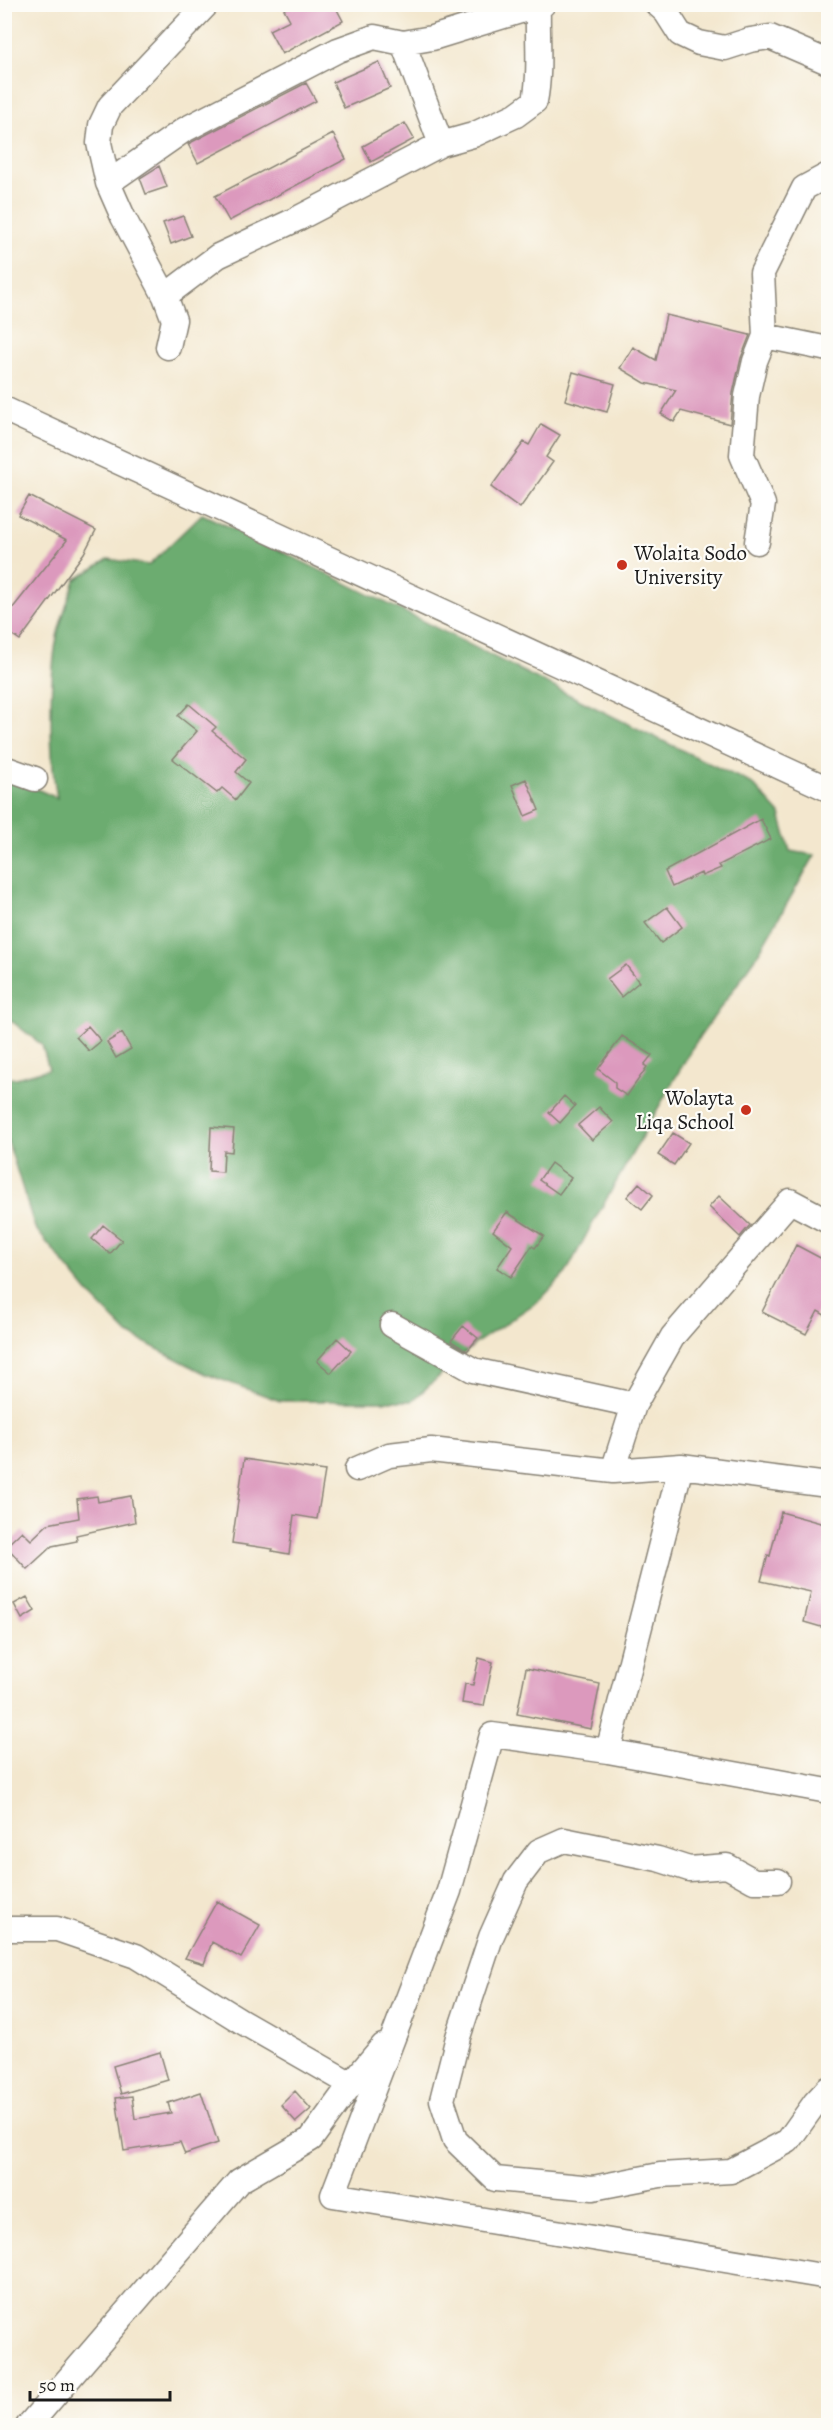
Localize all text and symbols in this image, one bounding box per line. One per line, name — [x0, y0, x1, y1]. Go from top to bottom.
place label: Wolaita Sodo University — [633, 539, 747, 591]
marker: Wolaita Sodo University — [615, 558, 629, 572]
place label: Wolayta Liqa School — [636, 1084, 734, 1136]
marker: Wolayta Liqa School — [739, 1103, 753, 1117]
scale bar — [30, 2364, 170, 2402]
text: 50 m — [39, 2373, 75, 2397]

